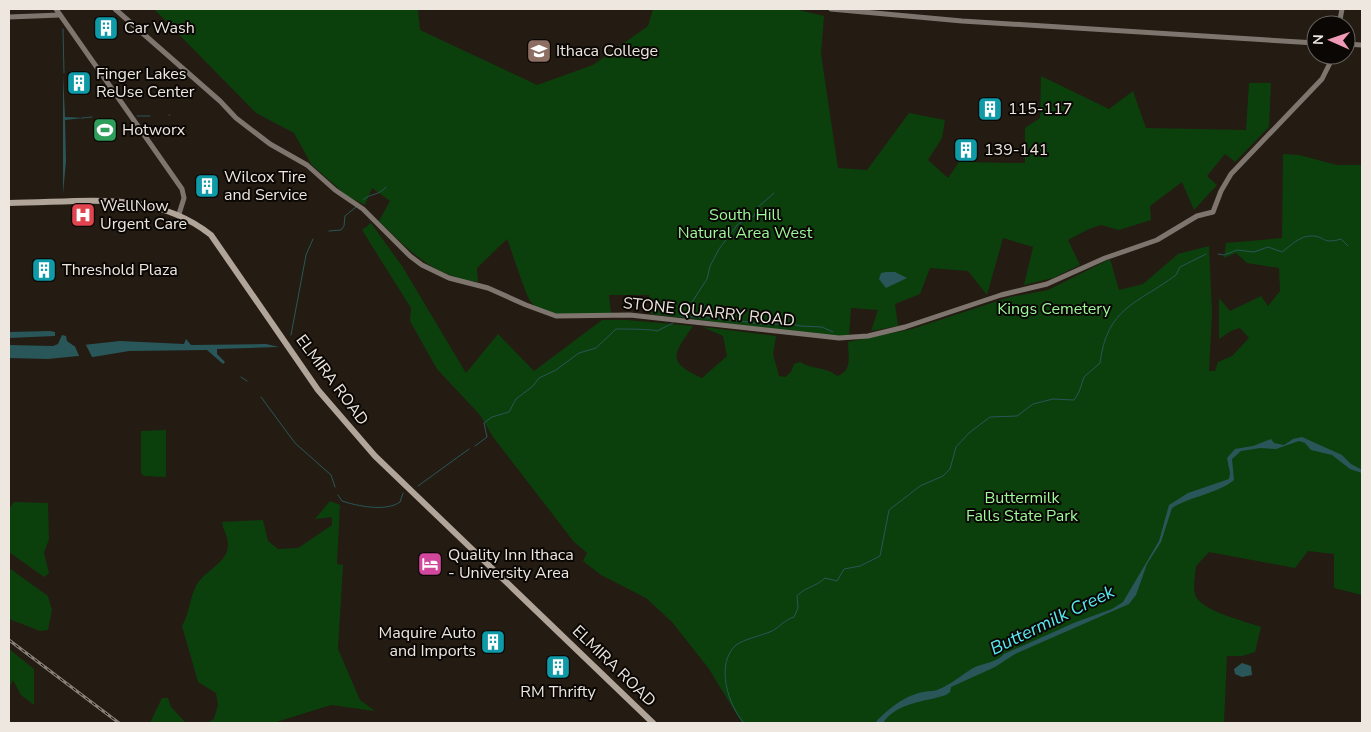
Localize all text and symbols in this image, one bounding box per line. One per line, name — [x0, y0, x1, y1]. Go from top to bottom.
building icon: Car Wash — [93, 15, 119, 41]
north arrow — [1306, 15, 1356, 65]
place label: Car Wash — [124, 17, 195, 39]
text: N — [1309, 34, 1328, 45]
school or university icon: Ithaca College — [526, 38, 552, 64]
place label: Ithaca College — [556, 40, 658, 62]
place label: Finger Lakes ReUse Center — [96, 63, 195, 103]
building icon: Finger Lakes ReUse Center — [66, 70, 92, 96]
building icon: 115-117 — [977, 96, 1003, 122]
place label: 115-117 — [1008, 98, 1072, 120]
sports icon: Hotworx — [92, 117, 118, 143]
place label: Hotworx — [122, 119, 186, 141]
building icon: 139-141 — [953, 137, 979, 163]
place label: 139-141 — [984, 139, 1048, 161]
place label: Wilcox Tire and Service — [224, 166, 307, 206]
building icon: Wilcox Tire and Service — [194, 173, 220, 199]
place label: WellNow Urgent Care — [100, 195, 187, 235]
hospital icon: WellNow Urgent Care — [70, 202, 96, 228]
park label: South Hill Natural Area West — [678, 204, 813, 244]
building icon: Threshold Plaza — [31, 257, 57, 283]
place label: Threshold Plaza — [62, 259, 178, 281]
street label: STONE QUARRY ROAD — [622, 292, 796, 332]
park label: Kings Cemetery — [997, 298, 1111, 320]
street label: ELMIRA ROAD — [291, 330, 373, 430]
park label: Buttermilk Falls State Park — [966, 487, 1079, 527]
place label: Quality Inn Ithaca - University Area — [448, 544, 574, 584]
hotel icon: Quality Inn Ithaca - University Area — [417, 551, 443, 577]
water label: Buttermilk Creek — [986, 579, 1119, 661]
street label: ELMIRA ROAD — [567, 620, 661, 712]
place label: Maquire Auto and Imports — [379, 622, 476, 662]
building icon: Maquire Auto and Imports — [480, 629, 506, 655]
building icon: RM Thrifty — [545, 654, 571, 680]
place label: RM Thrifty — [520, 681, 597, 703]

